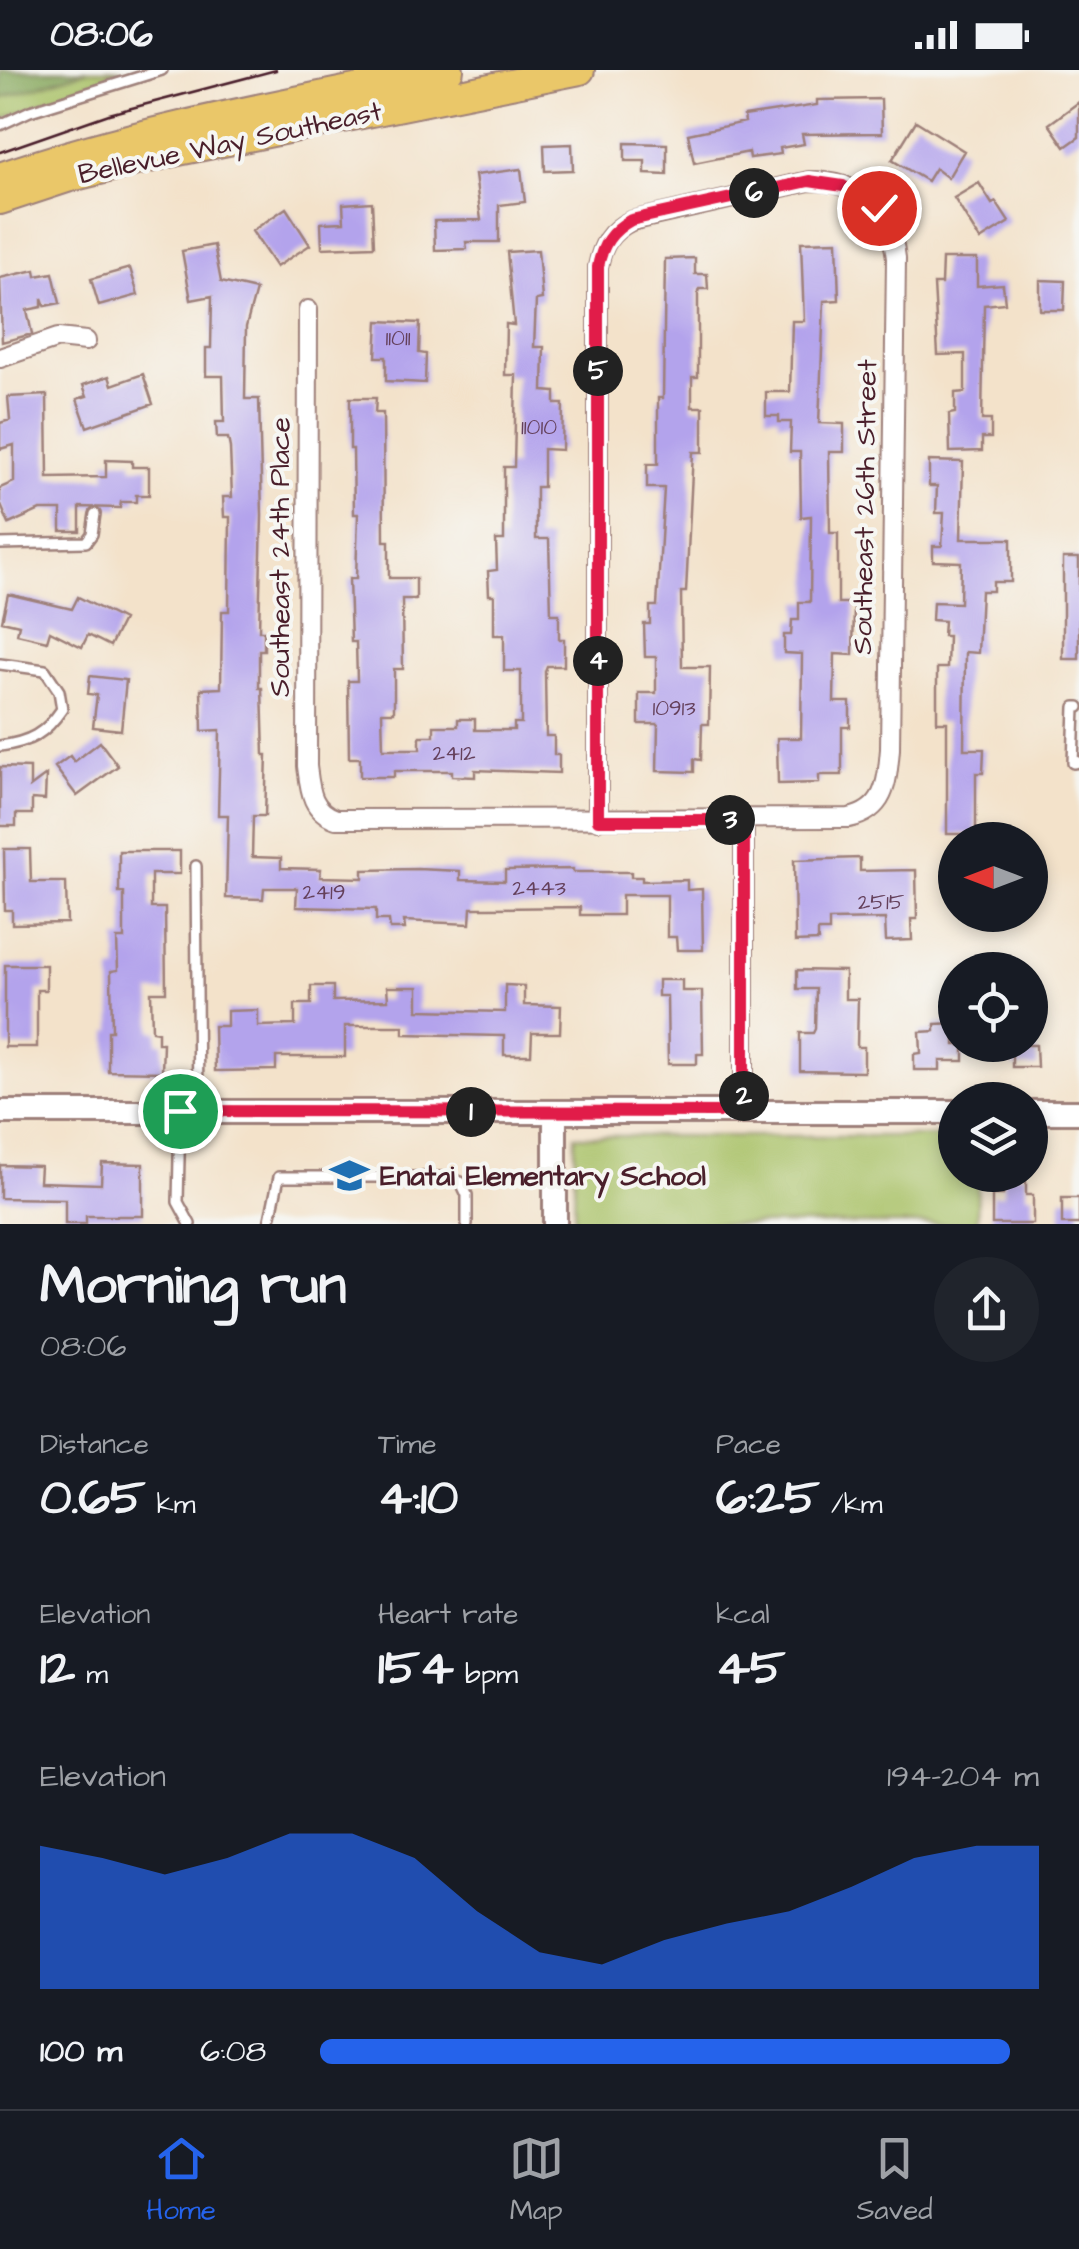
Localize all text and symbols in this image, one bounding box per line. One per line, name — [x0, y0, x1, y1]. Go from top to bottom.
text: 08:06 — [50, 9, 153, 61]
street label: Bellevue Way Southeast — [75, 92, 386, 196]
pin — [837, 166, 922, 251]
pin: 6 — [729, 168, 779, 218]
text: 6 — [745, 173, 763, 212]
icon: check — [852, 181, 907, 236]
house number: 11011 — [385, 323, 411, 354]
pin: 5 — [573, 346, 623, 396]
text: 5 — [588, 351, 608, 390]
street label: Southeast 26th Street — [843, 358, 887, 655]
house number: 11010 — [521, 412, 557, 443]
street label: Southeast 24th Place — [261, 417, 300, 697]
pin: 4 — [573, 636, 623, 686]
text: 4 — [588, 641, 608, 680]
house number: 10913 — [652, 693, 696, 724]
house number: 2412 — [433, 738, 476, 769]
pin: 3 — [705, 795, 755, 845]
text: 3 — [723, 800, 737, 839]
north arrow — [938, 822, 1048, 932]
map controls — [938, 822, 1048, 1192]
house number: 2443 — [512, 873, 566, 904]
house number: 2419 — [303, 877, 345, 908]
house number: 2515 — [858, 887, 905, 918]
button: locate — [938, 952, 1048, 1062]
pin — [138, 1069, 223, 1154]
pin: 2 — [719, 1071, 769, 1121]
text: 2 — [736, 1076, 752, 1115]
button: layers — [938, 1082, 1048, 1192]
icon: arrive — [153, 1084, 208, 1139]
pin: 1 — [446, 1087, 496, 1137]
text: 1 — [469, 1092, 473, 1131]
school or university icon: Enatai Elementary School — [329, 1155, 371, 1197]
place label: Enatai Elementary School — [380, 1157, 706, 1199]
text: Morning run — [40, 1248, 346, 1324]
button: share — [934, 1257, 1039, 1362]
text: 08:06 — [40, 1324, 127, 1369]
text: Distance — [40, 1425, 149, 1464]
text: Time — [378, 1425, 437, 1464]
text: Pace — [716, 1425, 781, 1464]
text: 0.65 — [40, 1464, 145, 1533]
text: 4:10 — [378, 1464, 458, 1533]
text: 6:25 — [716, 1464, 820, 1533]
text: km — [145, 1485, 196, 1524]
text: /km — [820, 1485, 883, 1524]
text: Elevation — [40, 1595, 150, 1634]
text: Heart rate — [378, 1595, 519, 1634]
text: kcal — [716, 1595, 770, 1634]
text: 12 — [40, 1634, 75, 1703]
text: 154 — [378, 1634, 454, 1703]
text: 45 — [716, 1634, 785, 1703]
text: m — [75, 1655, 108, 1694]
text: bpm — [454, 1655, 518, 1694]
text: Elevation — [40, 1754, 166, 1799]
text: 194–204 m — [887, 1754, 1039, 1799]
text: 100 m — [40, 2029, 122, 2074]
text: 6:08 — [200, 2029, 266, 2074]
tab: Home — [146, 2131, 216, 2230]
tab: Map — [509, 2131, 564, 2230]
tab: Saved — [856, 2131, 933, 2230]

